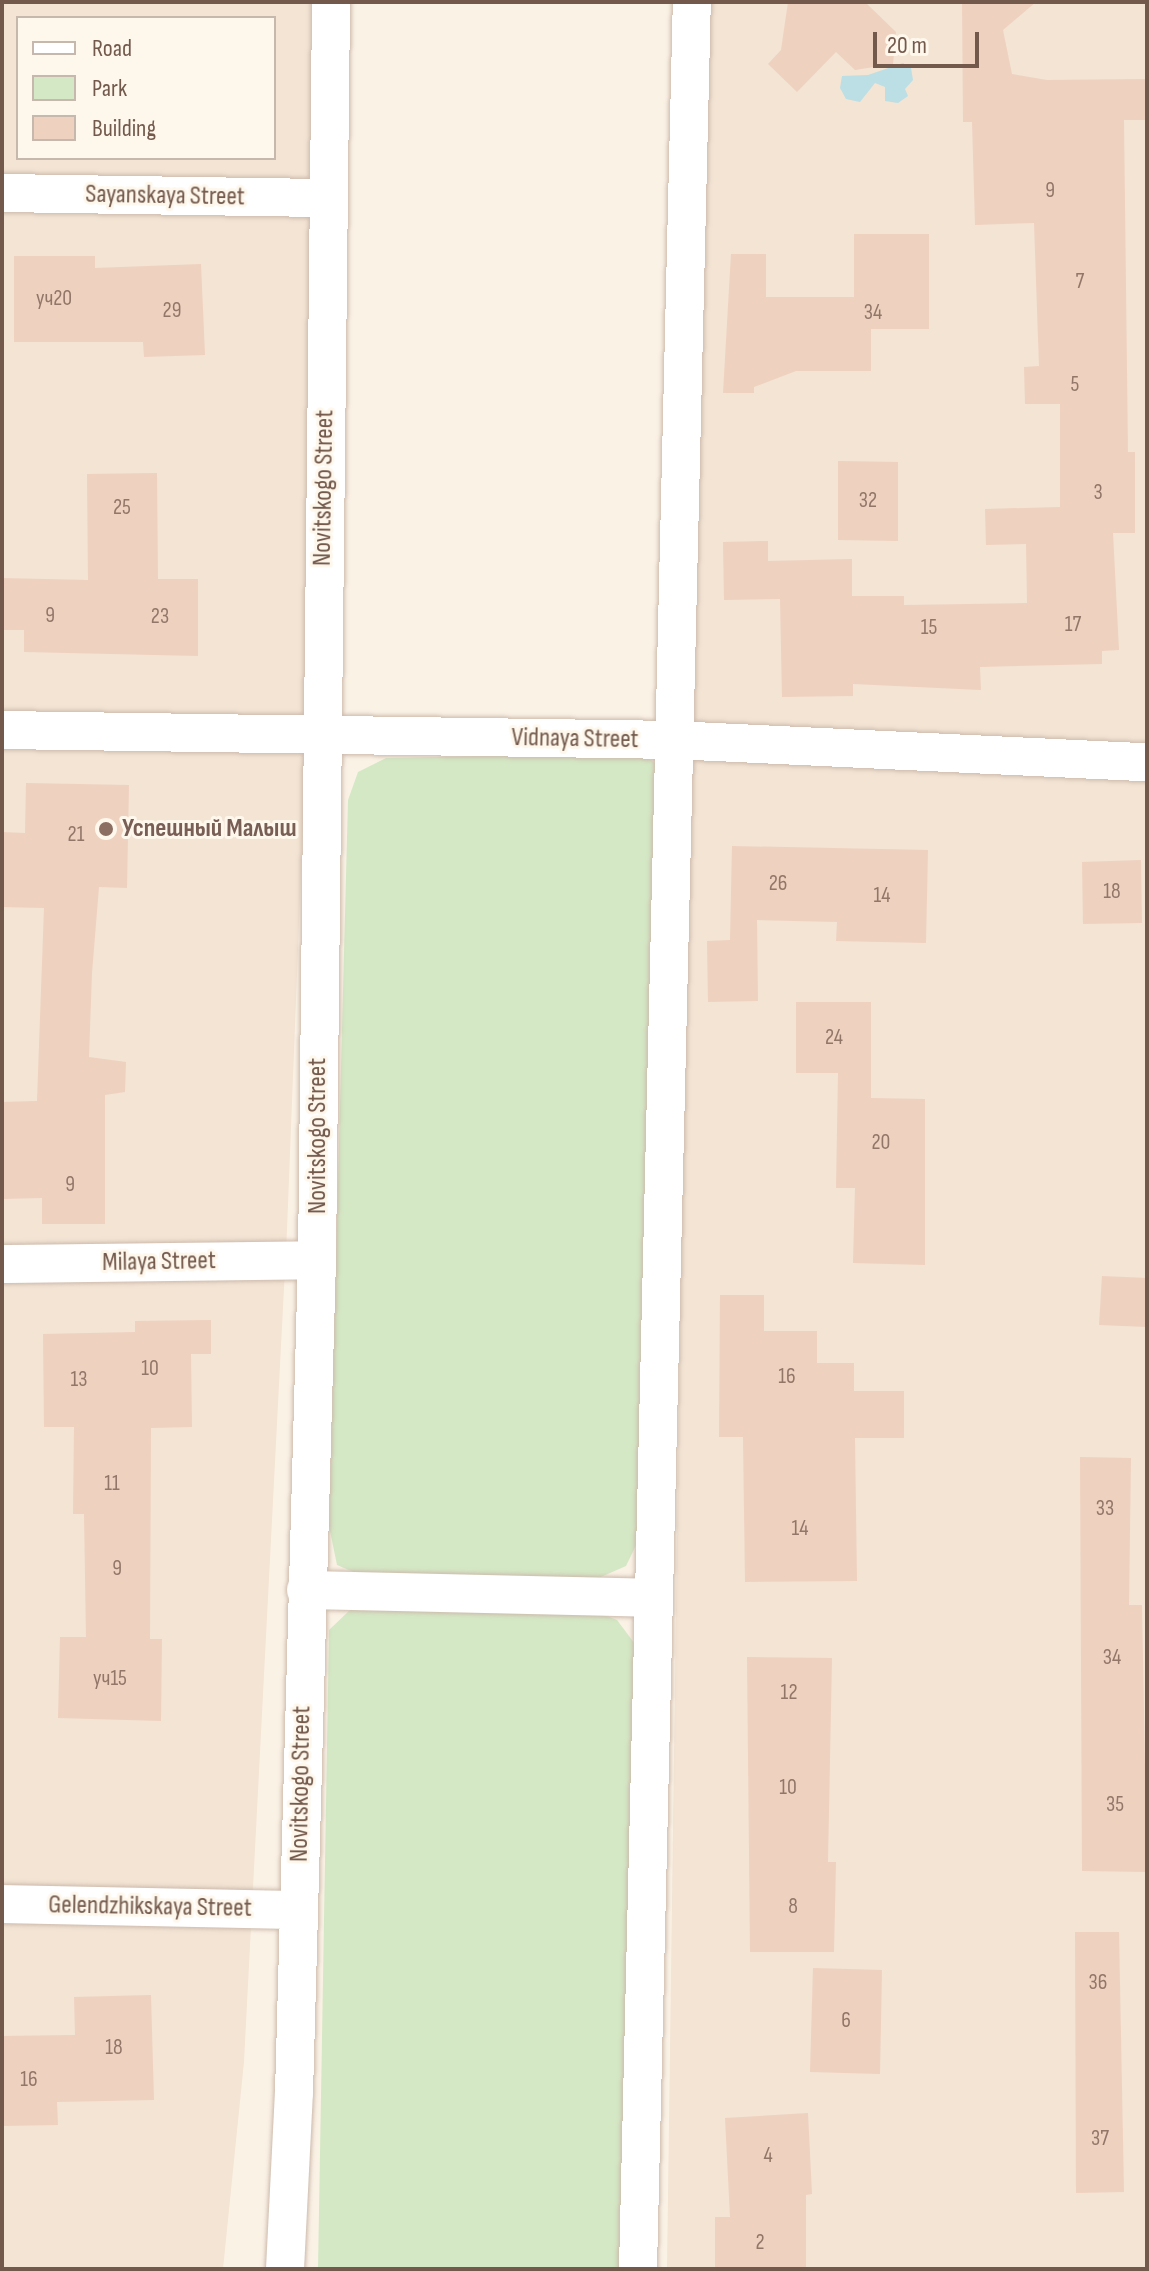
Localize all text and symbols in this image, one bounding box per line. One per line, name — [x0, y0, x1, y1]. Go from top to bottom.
legend — [16, 16, 276, 160]
scale bar — [877, 16, 983, 66]
text: 20 m — [887, 31, 927, 60]
text: Road — [92, 34, 132, 63]
text: Park — [92, 74, 127, 103]
text: Building — [92, 114, 156, 143]
house number: 9 — [1045, 178, 1055, 204]
street label: Sayanskaya Street — [85, 179, 245, 213]
house number: 7 — [1076, 269, 1084, 295]
house number: уч20 — [36, 286, 72, 312]
house number: 29 — [163, 298, 181, 324]
house number: 34 — [864, 300, 882, 326]
house number: 5 — [1071, 372, 1079, 398]
street label: Novitskogo Street — [307, 410, 341, 566]
house number: 3 — [1093, 480, 1103, 506]
house number: 32 — [859, 488, 877, 514]
house number: 25 — [113, 495, 131, 521]
house number: 9 — [45, 603, 55, 629]
house number: 23 — [151, 604, 169, 630]
house number: 17 — [1065, 612, 1081, 638]
house number: 15 — [921, 615, 937, 641]
street label: Vidnaya Street — [511, 722, 639, 756]
place label: Успешный Малыш — [122, 813, 296, 845]
marker: Успешный Малыш — [97, 820, 115, 838]
house number: 21 — [68, 822, 84, 848]
house number: 26 — [769, 871, 787, 897]
house number: 18 — [1103, 879, 1121, 905]
house number: 14 — [874, 883, 890, 909]
house number: 24 — [825, 1025, 843, 1051]
street label: Novitskogo Street — [302, 1058, 334, 1214]
house number: 20 — [872, 1130, 890, 1156]
house number: 9 — [65, 1172, 75, 1198]
street label: Milaya Street — [102, 1245, 216, 1279]
house number: 10 — [141, 1356, 159, 1382]
house number: 16 — [778, 1364, 796, 1390]
house number: 13 — [71, 1367, 87, 1393]
house number: 11 — [104, 1471, 120, 1497]
house number: 33 — [1096, 1496, 1114, 1522]
house number: 14 — [792, 1516, 808, 1542]
house number: 9 — [112, 1556, 122, 1582]
house number: 34 — [1103, 1645, 1121, 1671]
house number: уч15 — [93, 1666, 127, 1692]
house number: 12 — [780, 1680, 798, 1706]
street label: Novitskogo Street — [284, 1706, 318, 1862]
house number: 10 — [779, 1775, 797, 1801]
house number: 35 — [1106, 1792, 1124, 1818]
street label: Gelendzhikskaya Street — [48, 1890, 252, 1924]
house number: 8 — [788, 1894, 798, 1920]
house number: 36 — [1089, 1970, 1107, 1996]
house number: 6 — [841, 2008, 851, 2034]
house number: 18 — [105, 2035, 123, 2061]
house number: 16 — [20, 2067, 38, 2093]
house number: 37 — [1091, 2126, 1109, 2152]
house number: 4 — [763, 2143, 773, 2169]
house number: 2 — [755, 2230, 765, 2256]

